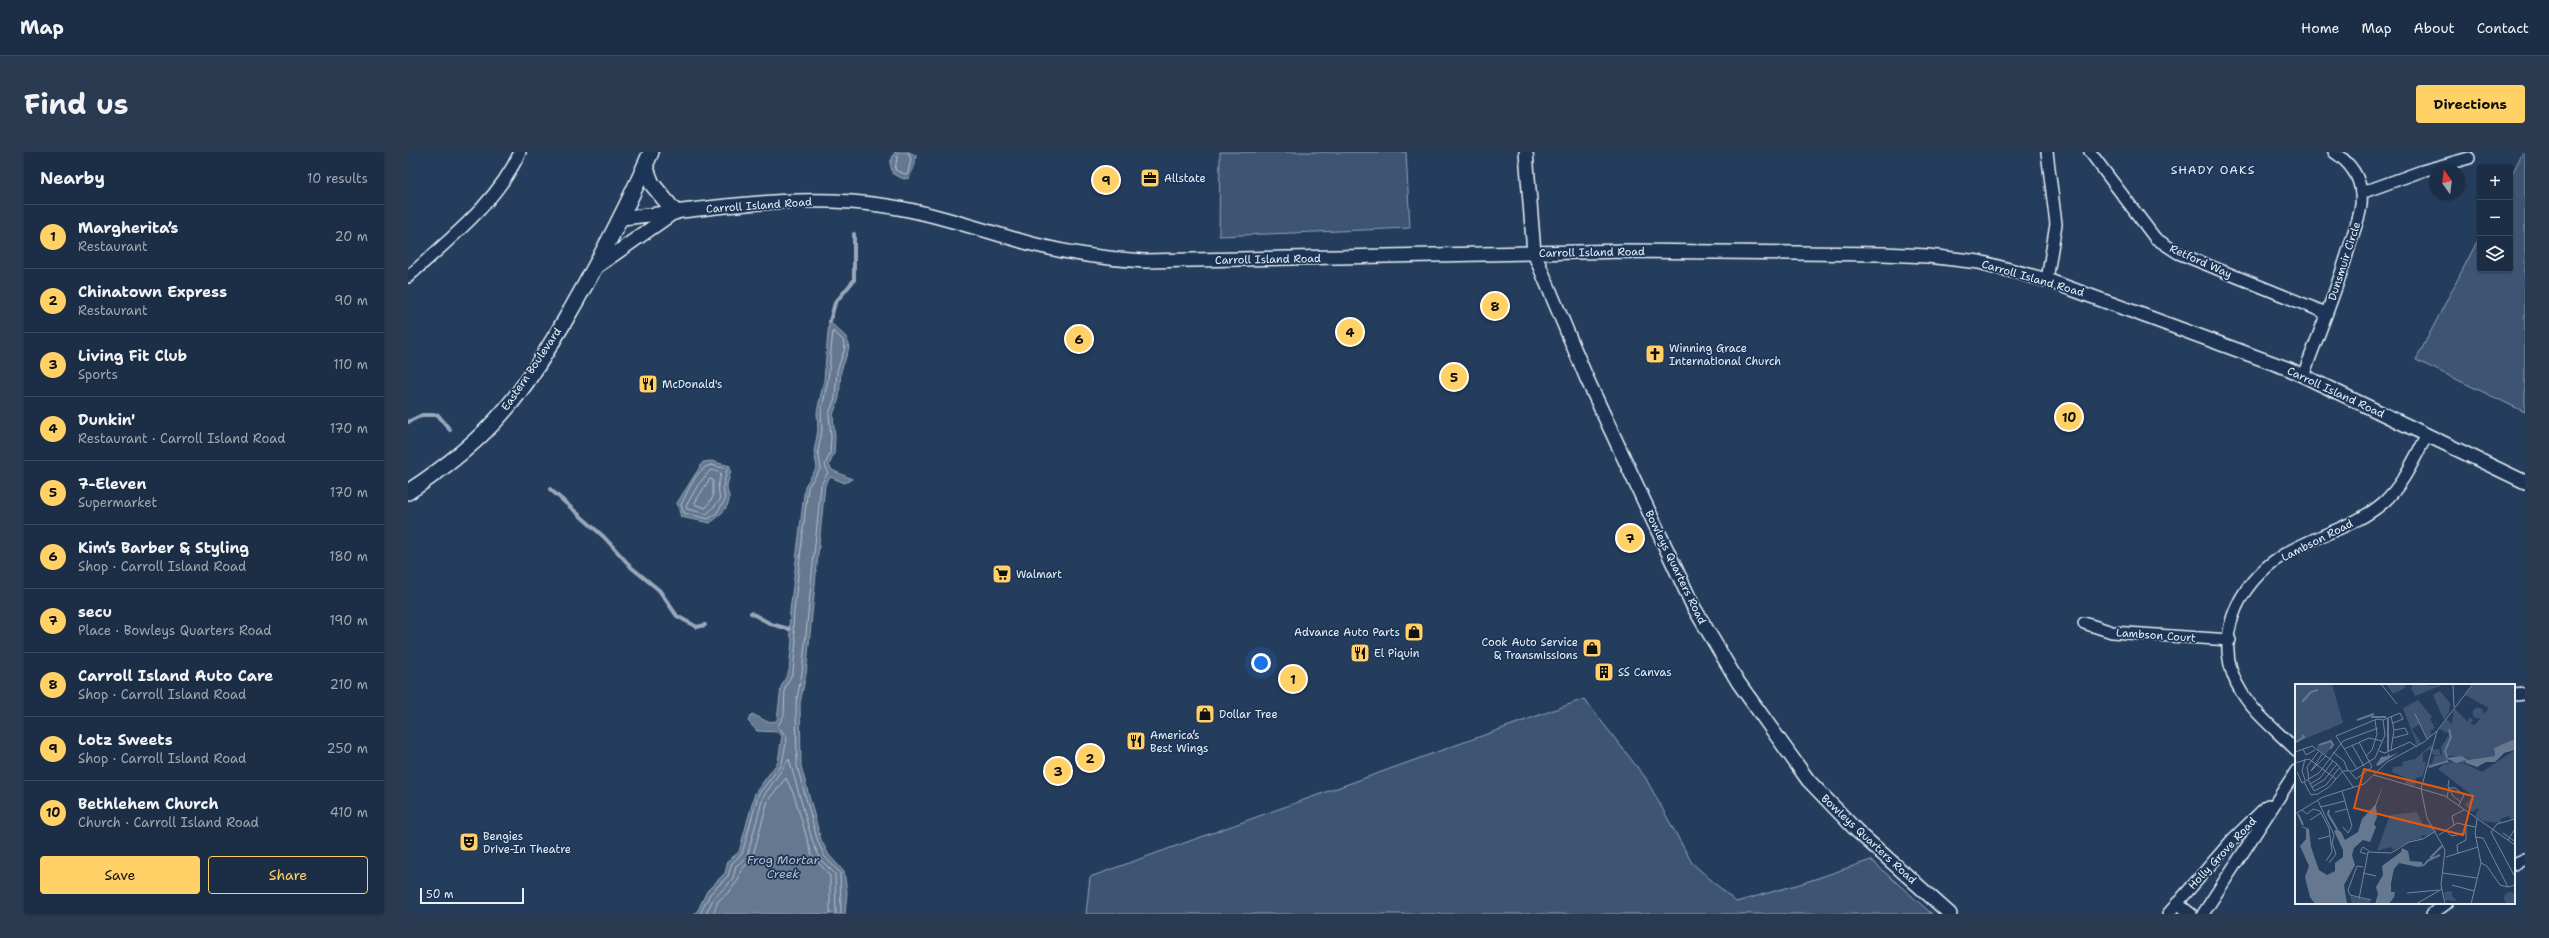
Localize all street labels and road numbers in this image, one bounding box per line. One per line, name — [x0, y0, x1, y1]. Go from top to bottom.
street label: Carroll Island Road — [706, 194, 812, 217]
street label: Dunsmuir Circle — [2325, 220, 2364, 302]
street label: Retford Way — [2167, 241, 2234, 282]
street label: Carroll Island Road — [1539, 244, 1645, 261]
street label: Carroll Island Road — [1215, 251, 1321, 268]
street label: Carroll Island Road — [1980, 257, 2086, 300]
street label: Eastern Boulevard — [498, 325, 565, 414]
street label: Carroll Island Road — [2285, 363, 2387, 422]
street label: Bowleys Quarters Road — [1641, 508, 1710, 627]
street label: Lambson Road — [2279, 516, 2356, 565]
street label: Lambson Court — [2115, 625, 2197, 646]
street label: Bowleys Quarters Road — [1818, 791, 1920, 888]
street label: Holly Grove Road — [2185, 814, 2260, 893]

